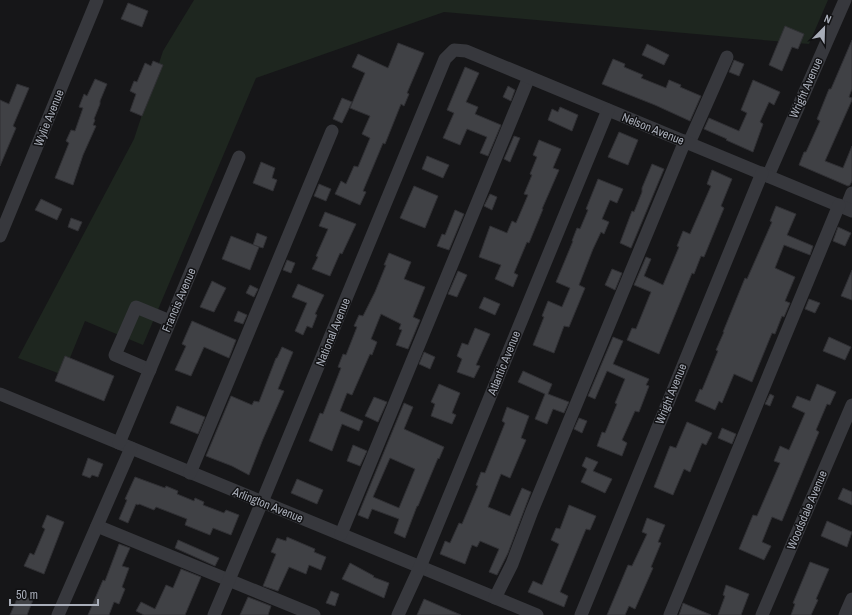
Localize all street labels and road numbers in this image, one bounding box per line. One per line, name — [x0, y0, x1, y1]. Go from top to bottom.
street label: Wright Avenue — [786, 55, 826, 121]
street label: Wylie Avenue — [30, 87, 68, 149]
street label: Nelson Avenue — [619, 109, 687, 149]
street label: Francis Avenue — [158, 265, 200, 335]
street label: National Avenue — [312, 296, 354, 368]
street label: Atlantic Avenue — [483, 328, 524, 399]
street label: Wright Avenue — [652, 361, 690, 427]
street label: Woodsdale Avenue — [783, 468, 831, 552]
street label: Arlington Avenue — [229, 483, 306, 526]

